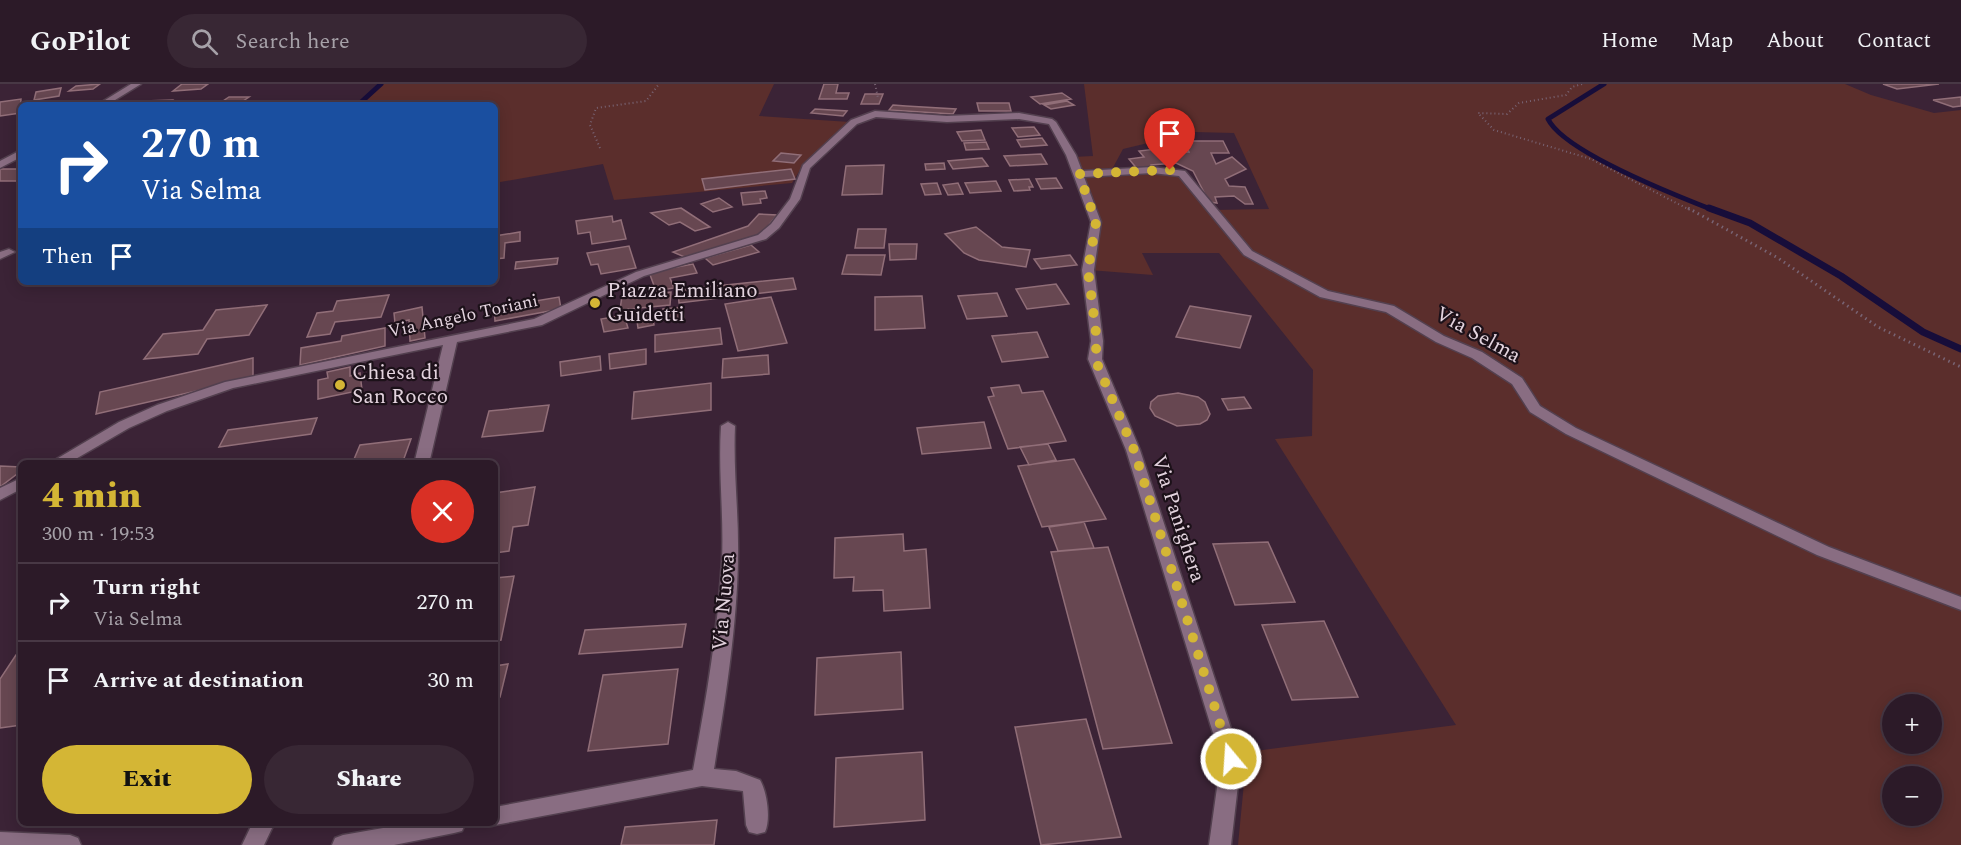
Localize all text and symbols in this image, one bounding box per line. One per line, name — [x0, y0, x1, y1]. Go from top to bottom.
search box — [167, 14, 587, 68]
text: GoPilot — [30, 20, 131, 63]
icon: search — [188, 25, 221, 58]
text: Search here — [236, 25, 350, 58]
text: Home — [1601, 25, 1658, 57]
text: Map — [1691, 25, 1733, 57]
text: About — [1766, 25, 1824, 57]
text: Contact — [1857, 25, 1931, 57]
pin — [1144, 108, 1195, 170]
text: 270 m — [141, 113, 260, 176]
icon: arrive — [1153, 117, 1186, 150]
icon: right — [42, 126, 120, 204]
text: Via Selma — [141, 170, 262, 212]
text: Then — [42, 240, 93, 273]
icon: arrive — [105, 240, 138, 273]
place label: Piazza Emiliano Guidetti — [607, 275, 758, 331]
street label: Via Angelo Toriani — [386, 287, 540, 345]
marker: Piazza Emiliano Guidetti — [588, 296, 602, 310]
street label: Via Selma — [1429, 298, 1527, 372]
place label: Chiesa di San Rocco — [352, 357, 448, 413]
marker: Chiesa di San Rocco — [333, 378, 347, 392]
street label: Via Panighera — [1142, 451, 1214, 587]
text: 4 min — [42, 469, 142, 524]
button: close — [411, 480, 474, 543]
text: 300 m · 19:53 — [42, 519, 154, 549]
street label: Via Nuova — [704, 551, 744, 652]
text: Turn right — [93, 571, 200, 604]
icon: right — [42, 586, 75, 619]
text: 270 m — [417, 586, 474, 619]
text: Via Selma — [93, 604, 182, 634]
icon: arrive — [42, 664, 75, 697]
text: Arrive at destination — [93, 664, 304, 697]
text: 30 m — [428, 664, 474, 697]
map controls — [1882, 694, 1942, 826]
button: + — [1882, 694, 1942, 754]
position arrow — [1199, 727, 1263, 791]
button: Exit — [42, 745, 252, 814]
button: Share — [264, 745, 474, 814]
button: − — [1882, 766, 1942, 826]

